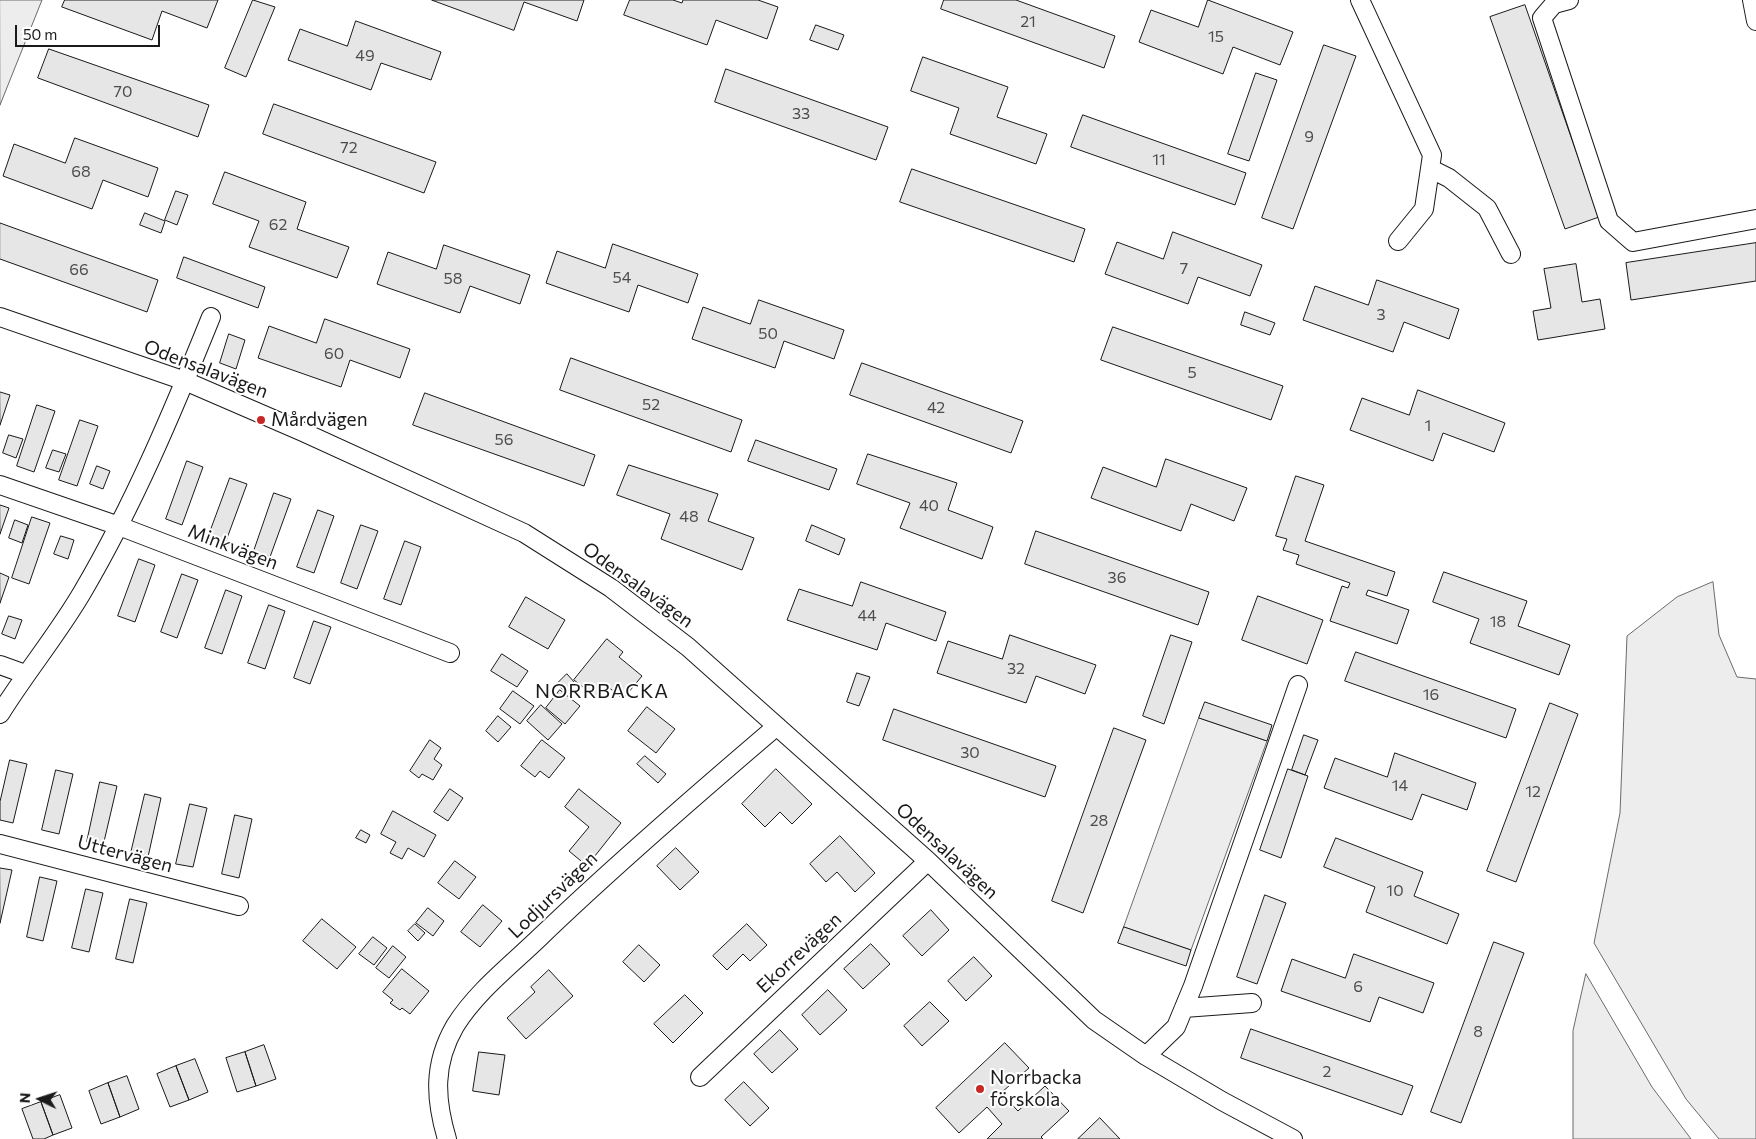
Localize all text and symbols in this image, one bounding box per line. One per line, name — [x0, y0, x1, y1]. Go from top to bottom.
house number: 21 — [1020, 12, 1036, 32]
scale bar — [18, 15, 162, 47]
text: 50 m — [23, 25, 57, 43]
house number: 15 — [1208, 27, 1224, 47]
house number: 49 — [355, 46, 375, 66]
house number: 70 — [114, 82, 132, 102]
house number: 33 — [792, 104, 810, 124]
house number: 9 — [1304, 127, 1314, 147]
house number: 72 — [340, 138, 358, 158]
house number: 11 — [1152, 150, 1166, 170]
house number: 68 — [71, 162, 91, 182]
house number: 62 — [269, 215, 287, 235]
house number: 7 — [1180, 259, 1188, 279]
house number: 66 — [69, 260, 89, 280]
house number: 54 — [613, 268, 631, 288]
house number: 58 — [444, 269, 462, 289]
house number: 3 — [1376, 305, 1386, 325]
house number: 50 — [758, 324, 778, 344]
street label: Odensalavägen — [141, 335, 271, 403]
house number: 60 — [324, 344, 344, 364]
house number: 5 — [1187, 363, 1197, 383]
house number: 52 — [642, 395, 660, 415]
house number: 42 — [927, 398, 945, 418]
place label: Mårdvägen — [271, 409, 368, 431]
marker: Mårdvägen — [255, 414, 267, 426]
house number: 1 — [1425, 416, 1431, 436]
house number: 56 — [495, 430, 513, 450]
house number: 40 — [919, 496, 939, 516]
house number: 48 — [679, 507, 699, 527]
street label: Minkvägen — [185, 519, 281, 575]
street label: Odensalavägen — [578, 537, 698, 633]
house number: 36 — [1108, 568, 1126, 588]
house number: 44 — [857, 606, 877, 626]
house number: 18 — [1490, 612, 1506, 632]
house number: 32 — [1007, 659, 1025, 679]
district label: NORRBACKA — [534, 679, 670, 703]
house number: 16 — [1423, 685, 1439, 705]
house number: 30 — [960, 743, 980, 763]
house number: 14 — [1392, 776, 1408, 796]
house number: 12 — [1525, 782, 1541, 802]
street label: Odensalavägen — [891, 798, 1003, 904]
house number: 28 — [1090, 811, 1108, 831]
street label: Uttervägen — [75, 830, 175, 878]
street label: Lodjursvägen — [504, 847, 602, 943]
house number: 10 — [1386, 881, 1404, 901]
street label: Ekorrevägen — [752, 908, 846, 998]
house number: 6 — [1353, 977, 1363, 997]
house number: 8 — [1473, 1022, 1483, 1042]
house number: 2 — [1323, 1062, 1331, 1082]
place label: Norrbacka förskola — [990, 1067, 1082, 1111]
north arrow — [15, 1074, 65, 1124]
marker: Norrbacka förskola — [974, 1083, 986, 1095]
text: N — [16, 1092, 33, 1104]

